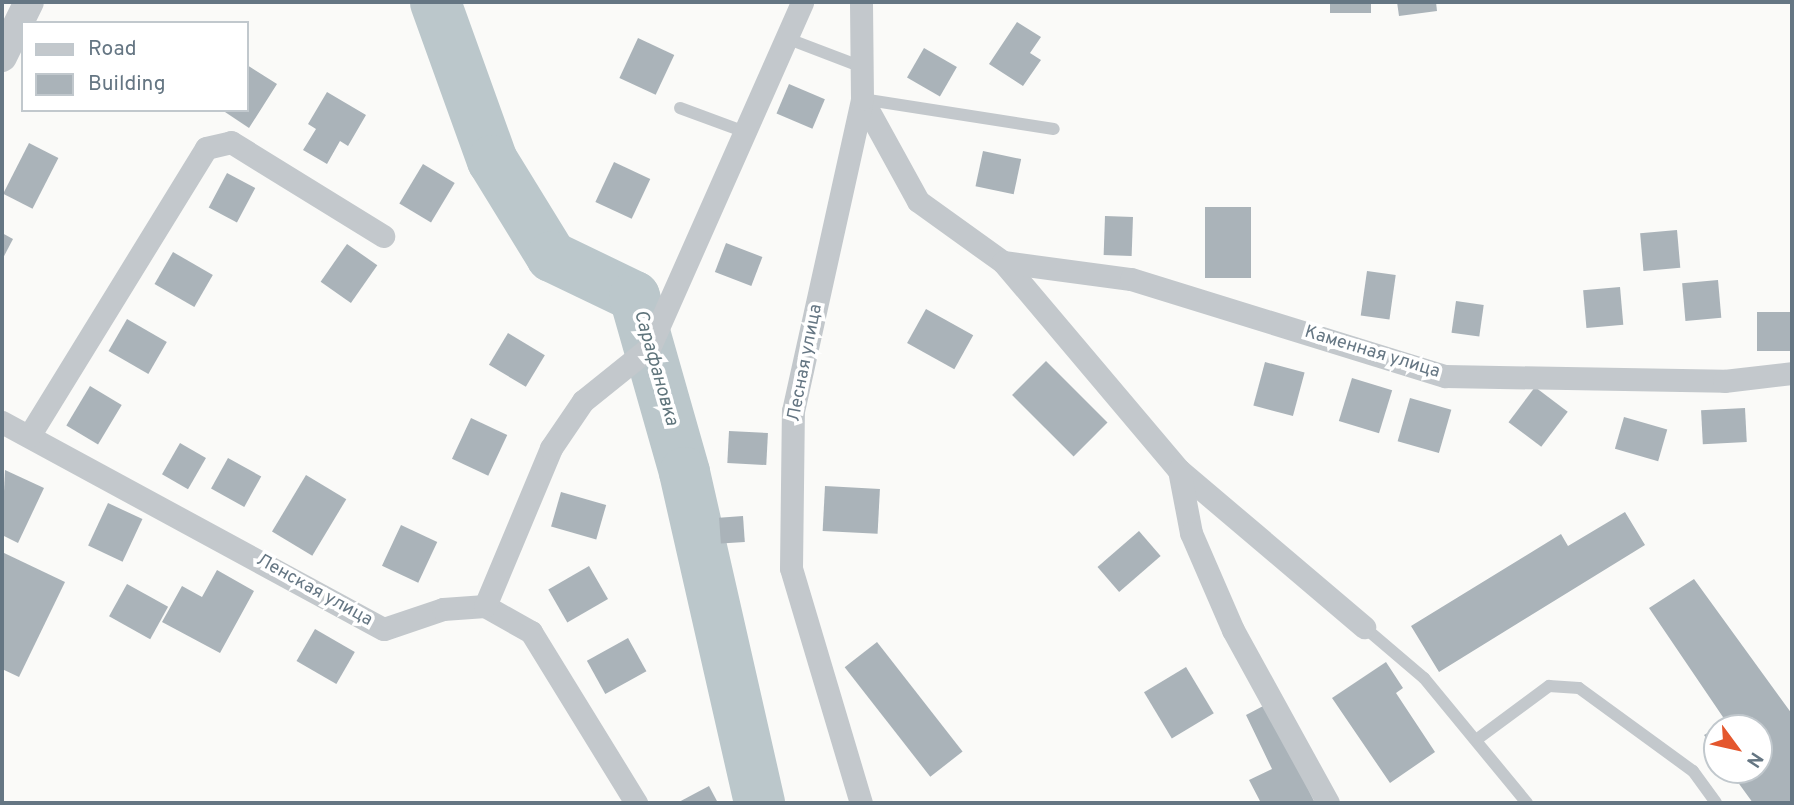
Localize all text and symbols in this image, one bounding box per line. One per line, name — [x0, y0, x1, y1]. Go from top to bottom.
legend — [21, 21, 248, 112]
text: Road — [88, 36, 137, 63]
text: Building — [88, 71, 166, 98]
street label: Лесная улица — [784, 302, 828, 424]
water label: Сарафановка — [628, 307, 682, 429]
street label: Каменная улица — [1302, 322, 1442, 384]
street label: Ленская улица — [252, 550, 376, 632]
north arrow — [1703, 714, 1773, 784]
text: N — [1740, 747, 1768, 772]

